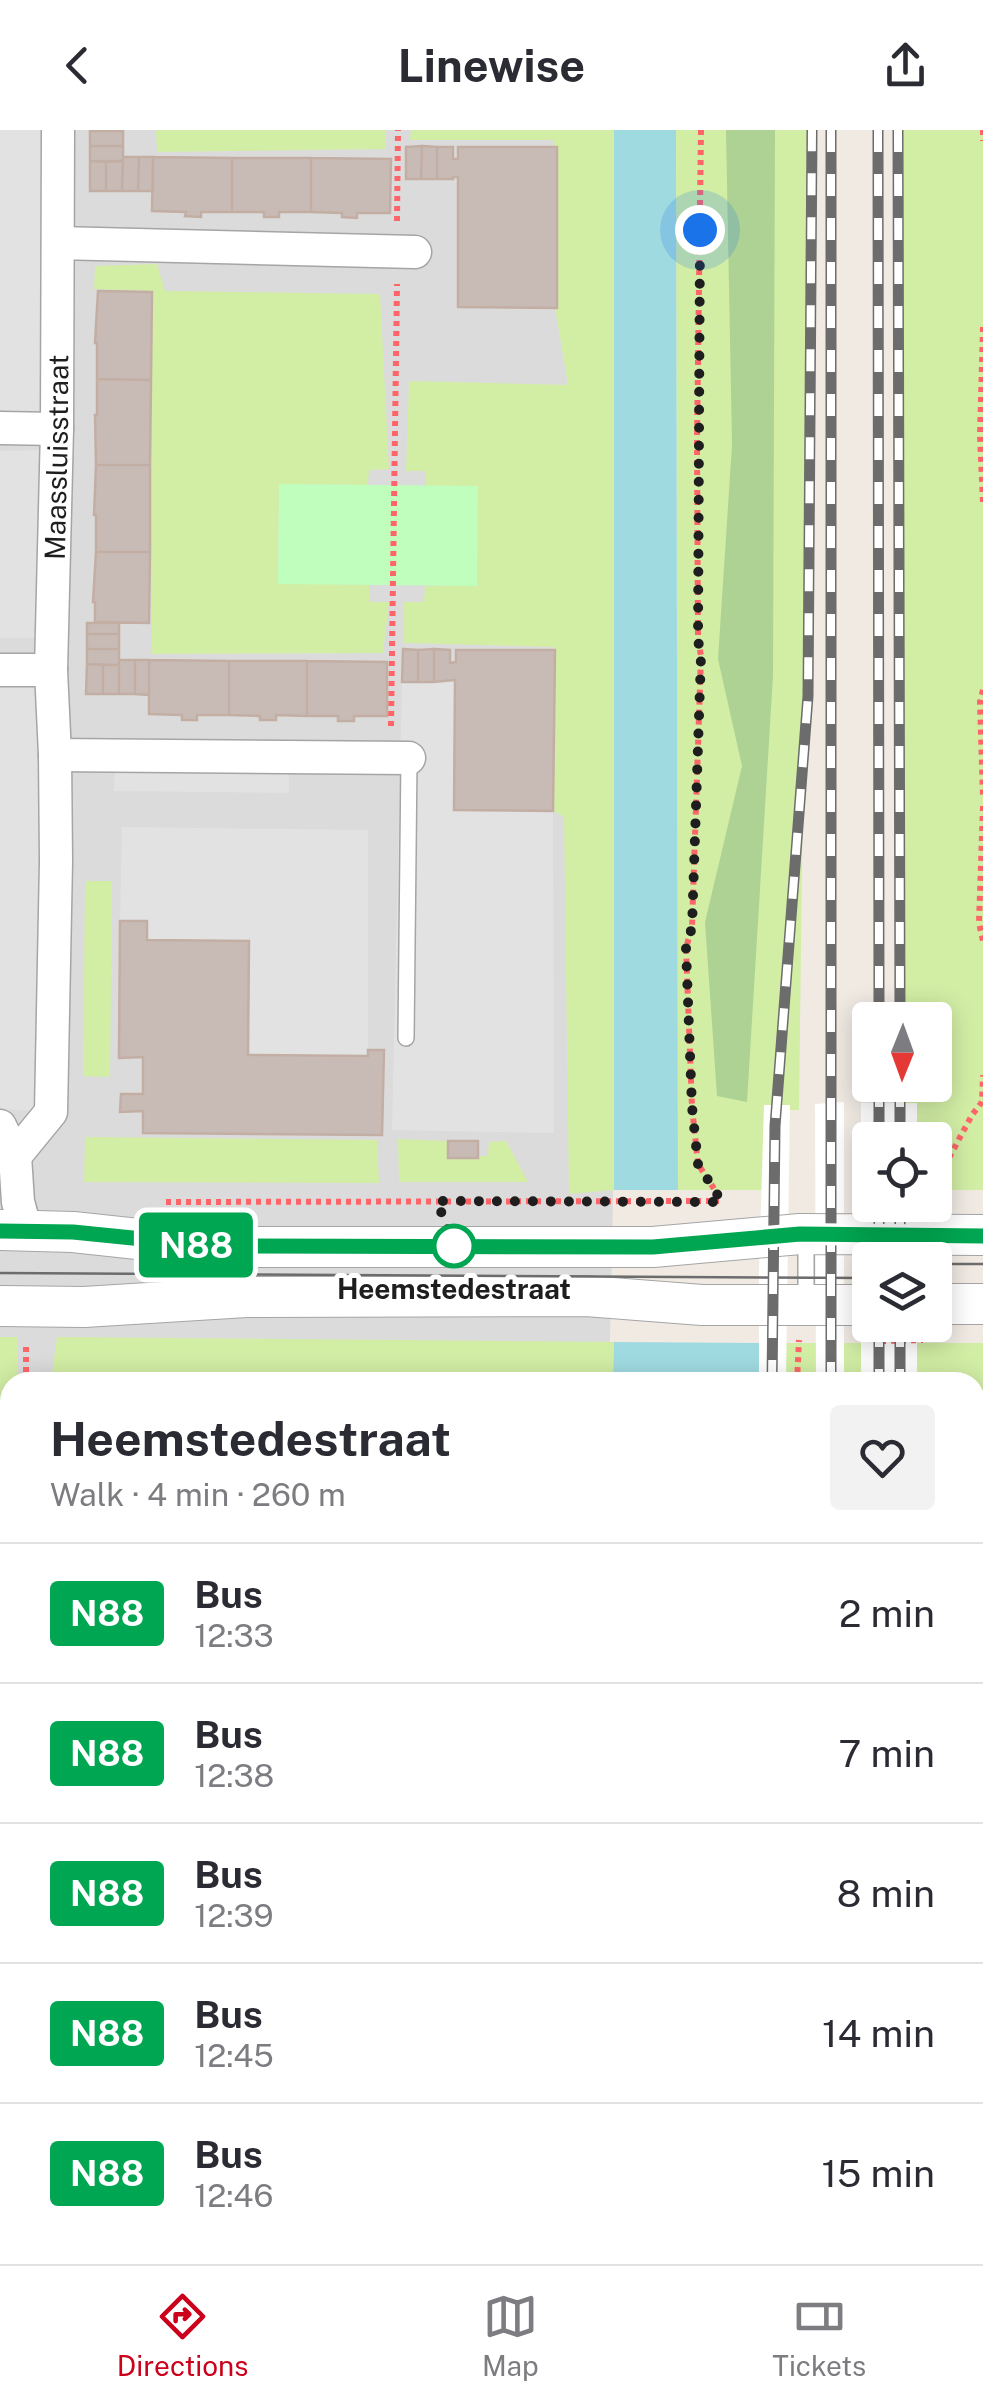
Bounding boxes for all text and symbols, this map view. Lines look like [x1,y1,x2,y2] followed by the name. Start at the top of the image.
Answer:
[50,38,105,93] icon: back
[878,38,933,93] icon: share
[398,39,585,92] text: Linewise
[675,205,725,255] your location
[37,354,74,560] street label: Maassluisstraat
[852,1002,952,1102] north arrow
[852,1002,952,1342] map controls
[852,1122,952,1222] button: locate
[138,1212,254,1278] line badge: N88
[159,1225,233,1266] text: N88
[433,1225,475,1267] marker: Heemstedestraat
[852,1242,952,1342] button: layers
[337,1272,571,1305] place label: Heemstedestraat
[830,1405,935,1510] button: heart
[50,1410,451,1467] text: Heemstedestraat
[50,1476,346,1513] text: Walk · 4 min · 260 m
[194,1572,263,1617] text: Bus
[839,1591,935,1636] text: 2 min
[70,1593,144,1634] text: N88
[194,1617,274,1654] text: 12:33
[194,1712,263,1757] text: Bus
[838,1731,935,1776] text: 7 min
[70,1733,144,1774] text: N88
[194,1757,274,1794] text: 12:38
[194,1852,263,1897] text: Bus
[837,1871,935,1916] text: 8 min
[70,1873,144,1914] text: N88
[194,1897,273,1934] text: 12:39
[194,1992,263,2037] text: Bus
[822,2011,935,2056] text: 14 min
[70,2013,144,2054] text: N88
[194,2037,274,2074] text: 12:45
[194,2132,263,2177] text: Bus
[822,2151,935,2196] text: 15 min
[70,2153,144,2194] text: N88
[194,2177,273,2214] text: 12:46
[117,2289,248,2382] tab: Directions
[482,2289,539,2382] tab: Map
[772,2289,866,2382] tab: Tickets

